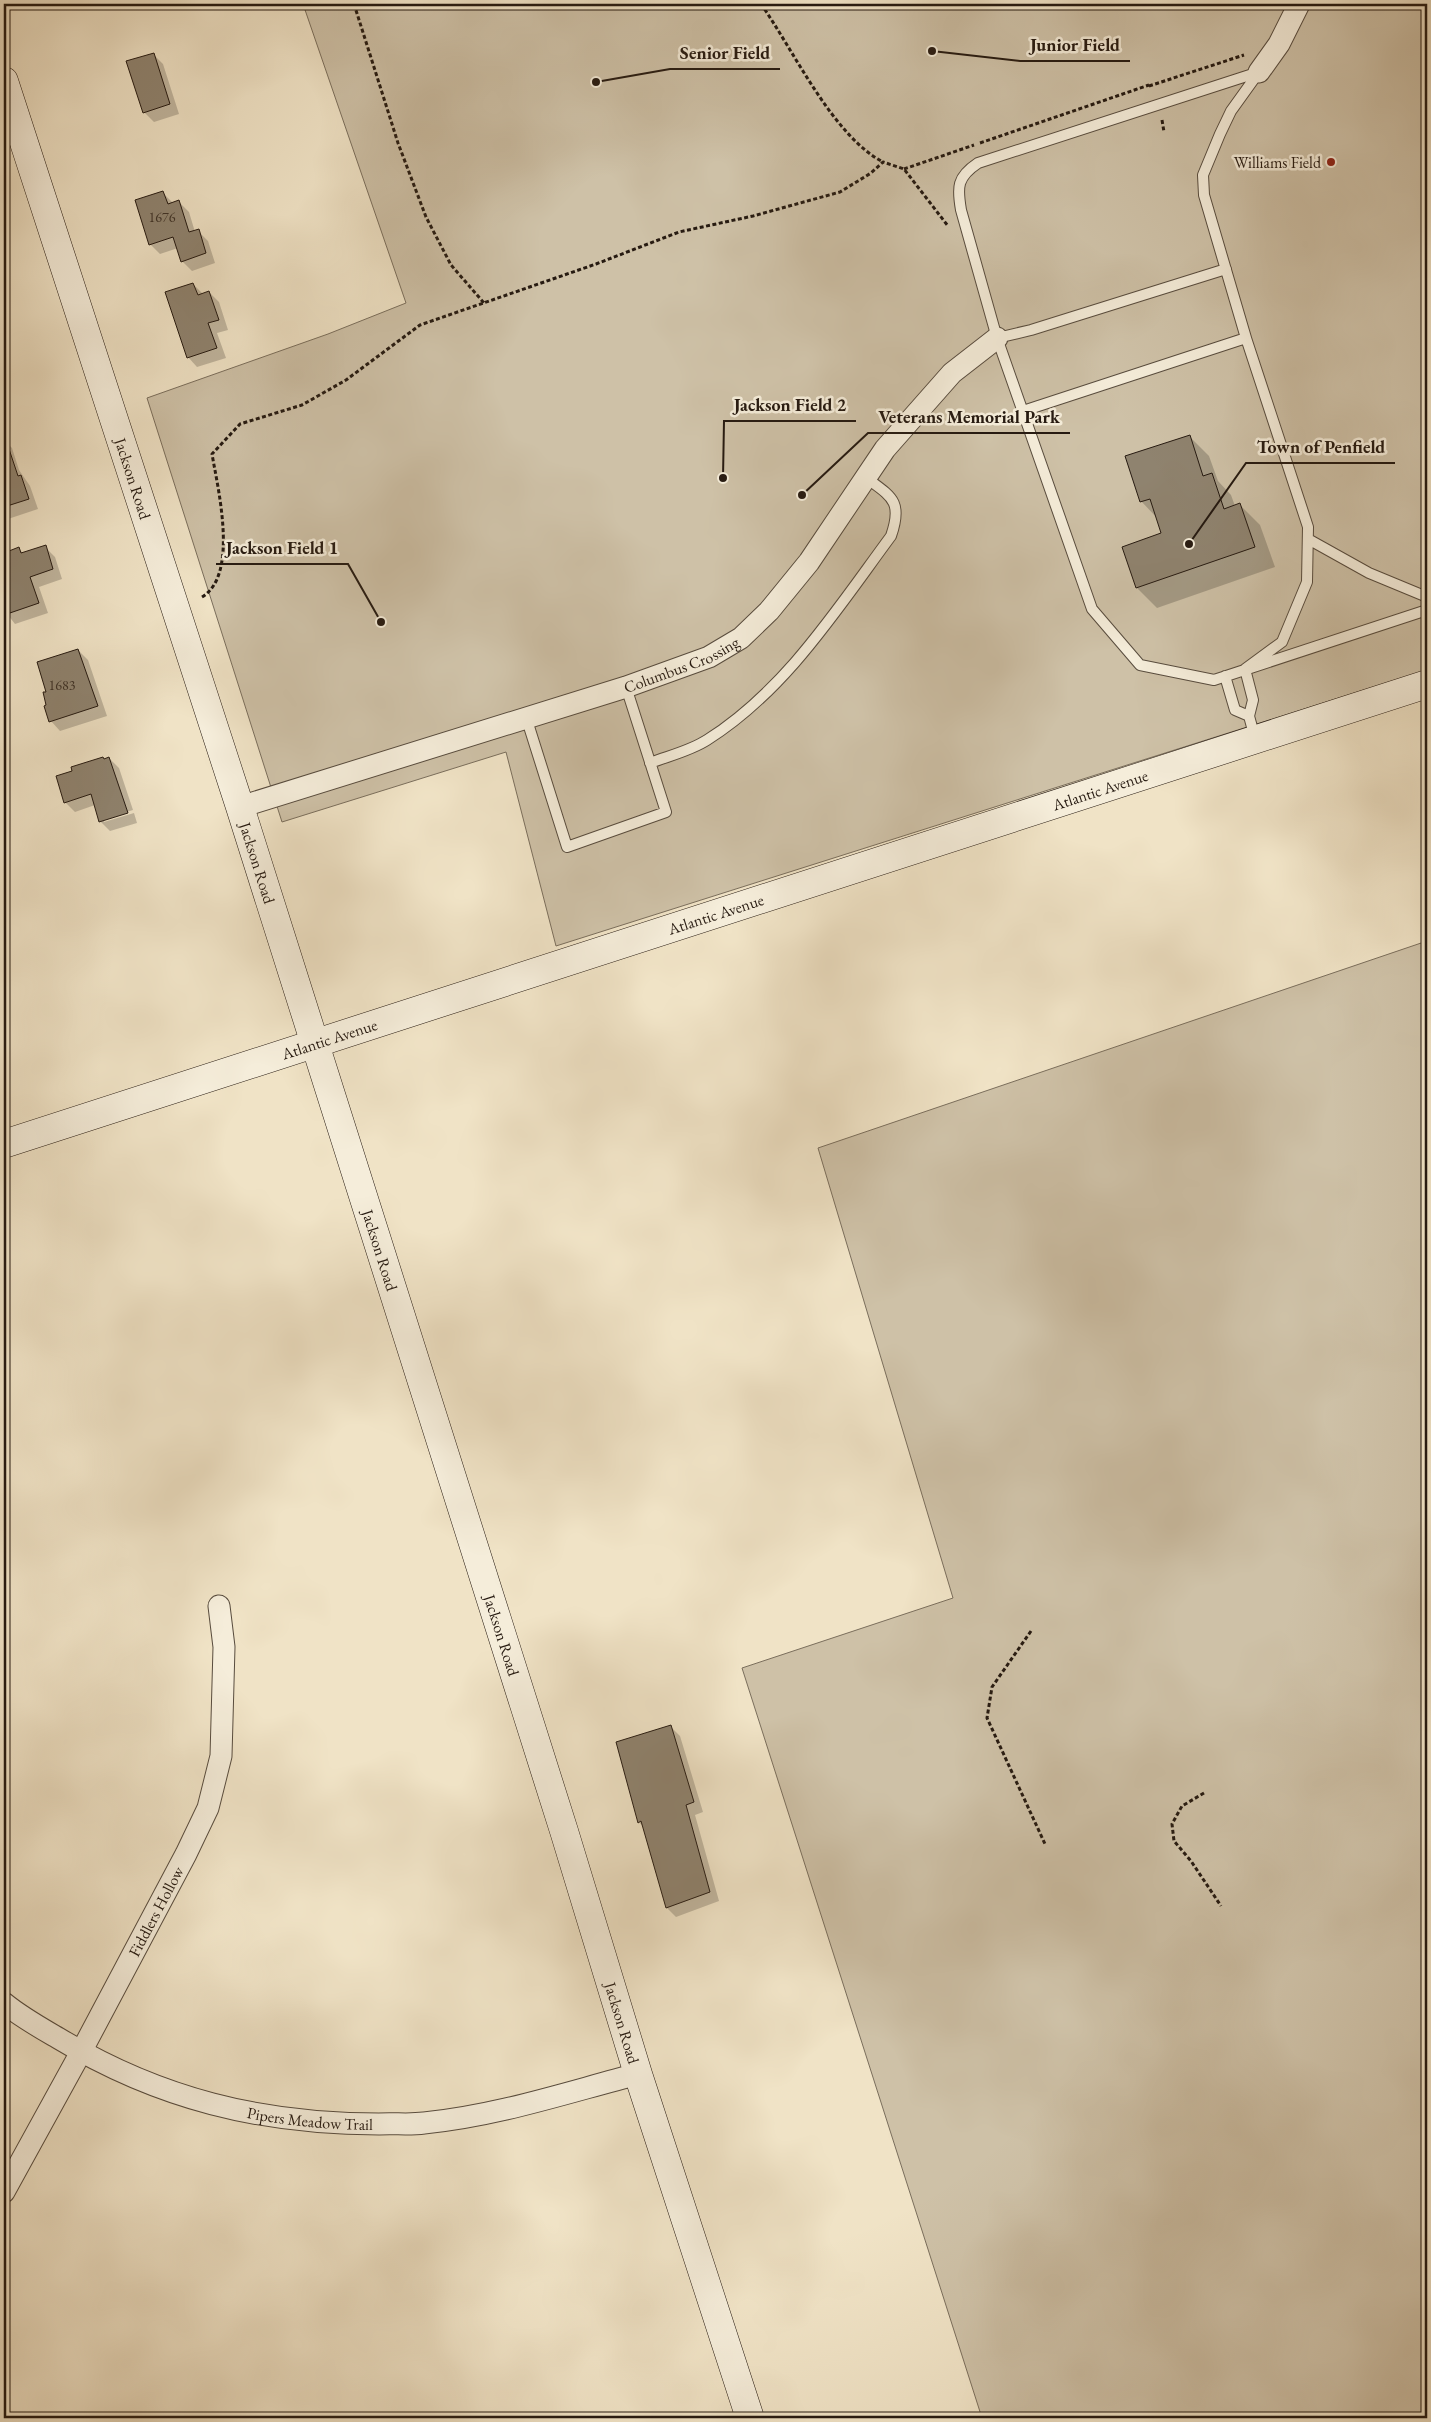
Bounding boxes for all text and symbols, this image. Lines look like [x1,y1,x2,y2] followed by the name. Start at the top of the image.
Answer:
[1020,28,1130,61] callout: Junior Field
[1028,33,1120,56] text: Junior Field
[670,36,780,69] callout: Senior Field
[680,41,770,64] text: Senior Field
[1234,152,1322,173] place label: Williams Field
[1325,156,1337,168] marker: Williams Field
[149,208,176,226] house number: 1676
[724,388,856,421] callout: Jackson Field 2
[732,393,847,416] text: Jackson Field 2
[868,400,1070,433] callout: Veterans Memorial Park
[878,405,1061,428] text: Veterans Memorial Park
[1246,430,1395,463] callout: Town of Penfield
[109,434,156,523] street label: Jackson Road
[1257,435,1385,458] text: Town of Penfield
[216,531,348,564] callout: Jackson Field 1
[224,536,338,559] text: Jackson Field 1
[621,631,744,698] street label: Columbus Crossing
[49,676,76,694] house number: 1683
[1049,765,1151,816] street label: Atlantic Avenue
[234,818,280,907] street label: Jackson Road
[664,889,766,940] street label: Atlantic Avenue
[278,1014,380,1065] street label: Atlantic Avenue
[356,1205,403,1294] street label: Jackson Road
[478,1590,525,1679] street label: Jackson Road
[124,1862,189,1960] street label: Fiddlers Hollow
[599,1978,645,2067] street label: Jackson Road
[245,2102,373,2135] street label: Pipers Meadow Trail

